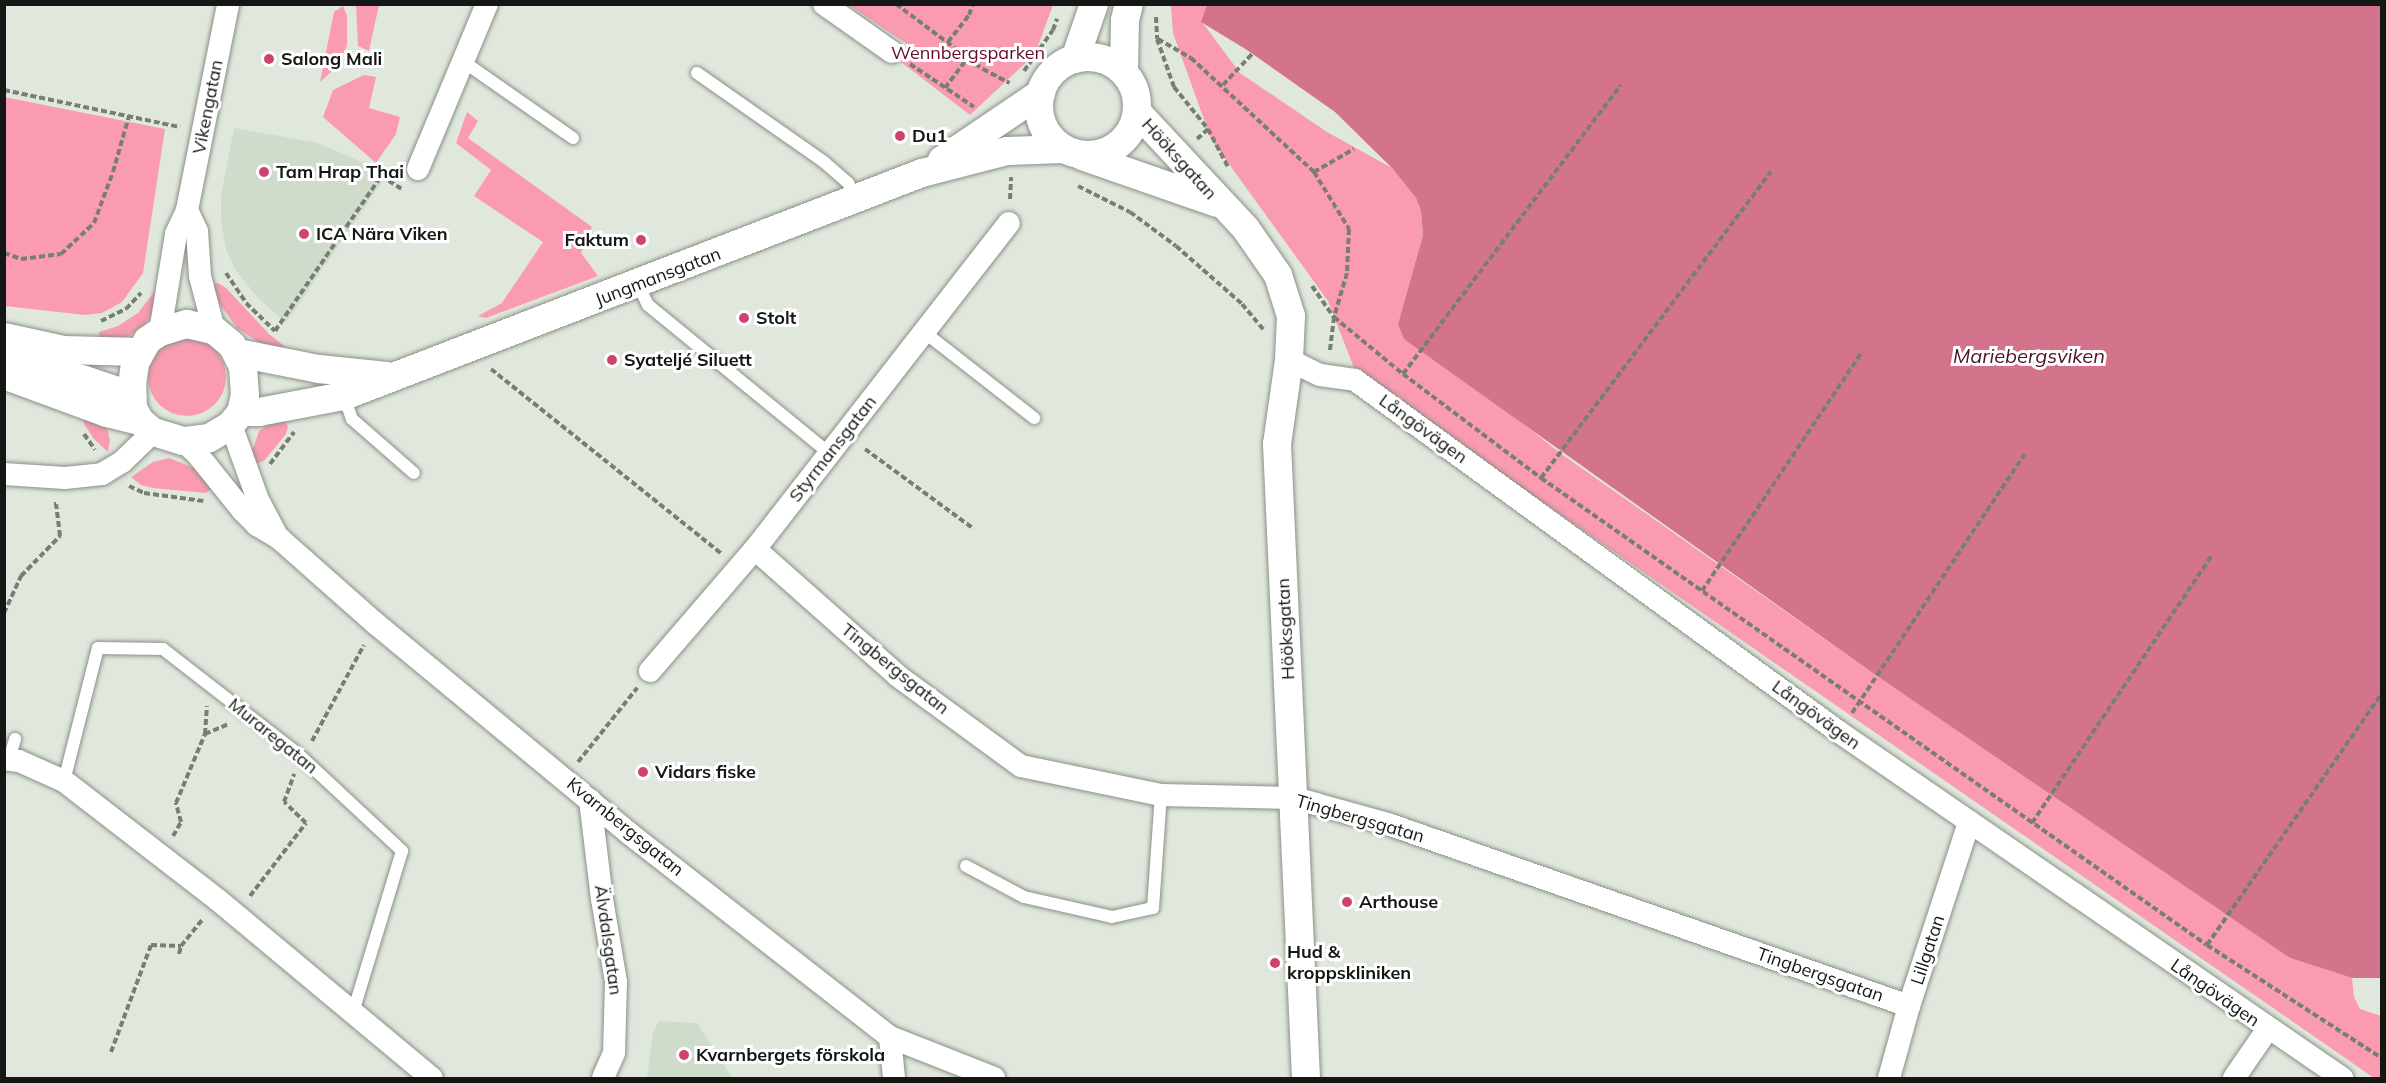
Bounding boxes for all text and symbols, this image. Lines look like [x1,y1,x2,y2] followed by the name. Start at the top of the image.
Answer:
[891,42,1045,64] park label: Wennbergsparken
[281,48,382,70] place label: Salong Mali
[262,52,276,66] marker: Salong Mali
[188,58,228,156] street label: Vikengatan
[1137,114,1221,204] street label: Hööksgatan
[912,125,947,147] place label: Du1
[893,129,907,143] marker: Du1
[276,161,404,183] place label: Tam Hrap Thai
[257,165,271,179] marker: Tam Hrap Thai
[316,223,448,245] place label: ICA Nära Viken
[297,227,311,241] marker: ICA Nära Viken
[565,229,629,251] place label: Faktum
[634,233,648,247] marker: Faktum
[592,243,724,311] street label: Jungmansgatan
[756,307,796,329] place label: Stolt
[737,311,751,325] marker: Stolt
[1953,343,2105,367] water label: Mariebergsviken
[624,349,752,371] place label: Syateljé Siluett
[605,353,619,367] marker: Syateljé Siluett
[1375,390,1471,468] street label: Långövägen
[785,391,881,507] street label: Styrmansgatan
[1273,578,1299,680] street label: Hööksgatan
[837,619,953,719] street label: Tingbergsgatan
[1768,676,1864,754] street label: Långövägen
[224,693,322,779] street label: Muraregatan
[655,761,756,783] place label: Vidars fiske
[636,765,650,779] marker: Vidars fiske
[562,773,688,881] street label: Kvarnbergsgatan
[1293,790,1427,848] street label: Tingbergsgatan
[590,884,626,996] street label: Älvdalsgatan
[1359,891,1438,913] place label: Arthouse
[1340,895,1354,909] marker: Arthouse
[1907,912,1949,988] street label: Lillgatan
[1287,942,1411,984] place label: Hud & kroppskliniken
[1754,943,1886,1007] street label: Tingbergsgatan
[2166,954,2264,1032] street label: Långövägen
[1268,956,1282,970] marker: Hud & kroppskliniken
[696,1044,885,1066] place label: Kvarnbergets förskola
[677,1048,691,1062] marker: Kvarnbergets förskola

